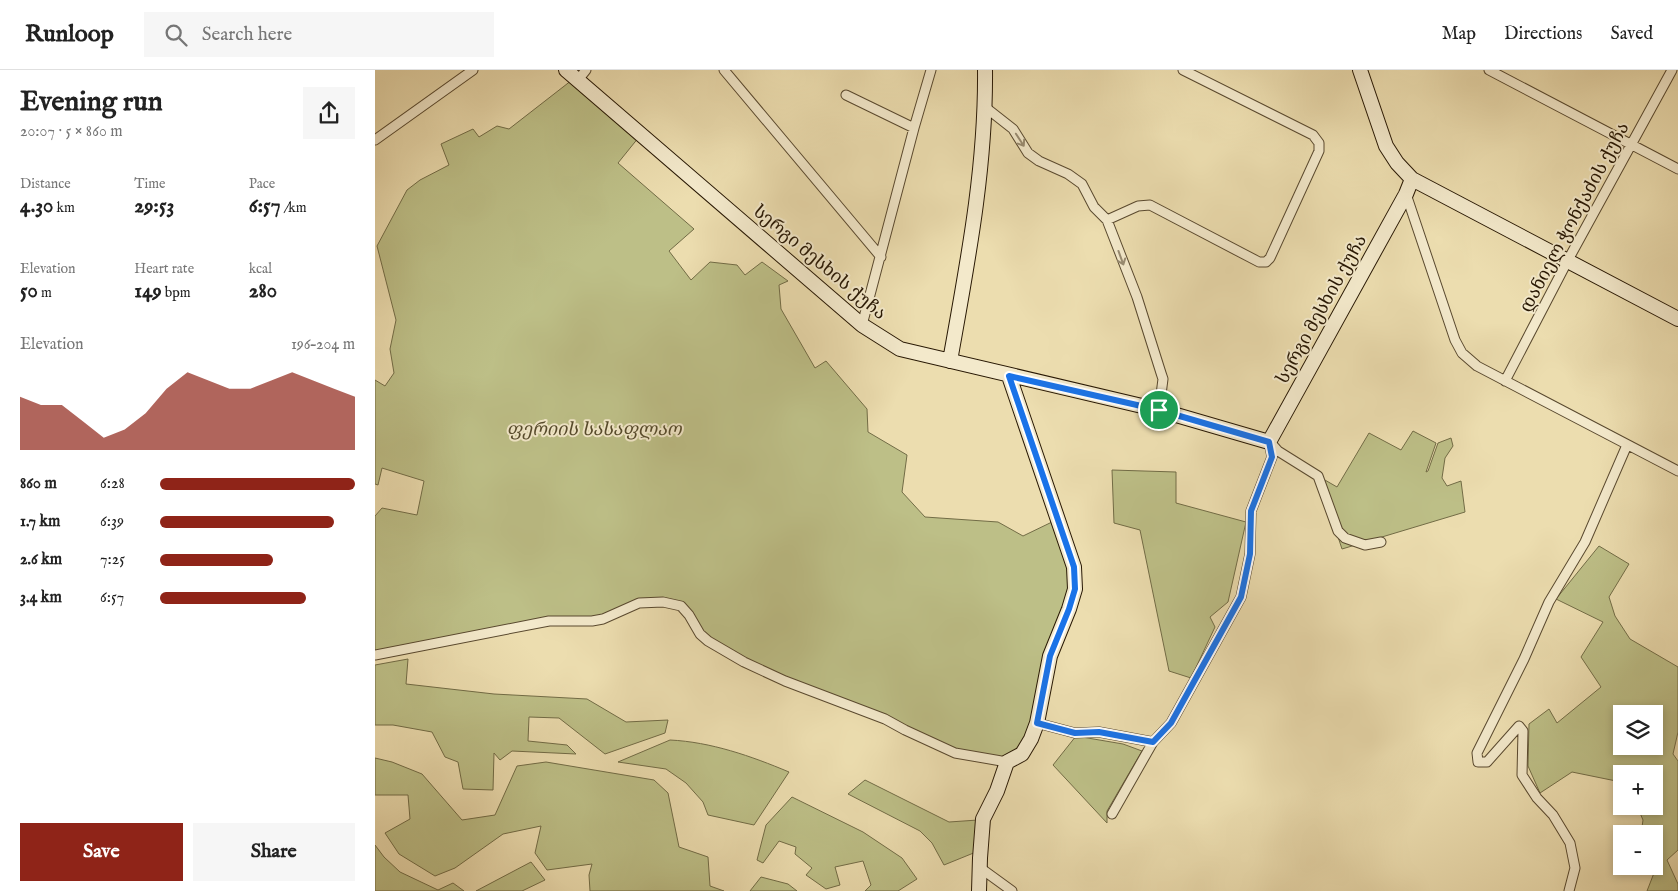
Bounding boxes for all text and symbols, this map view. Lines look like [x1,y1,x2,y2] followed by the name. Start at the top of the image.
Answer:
[144,12,494,57] search box
[25,19,114,50] text: Runloop
[162,21,190,49] icon: search
[202,23,292,47] text: Search here
[1442,23,1476,46] text: Map
[1504,23,1582,46] text: Directions
[1610,23,1653,46] text: Saved
[20,85,163,120] text: Evening run
[303,87,355,139] button: share
[1515,119,1635,317] street label: დანიელ ჭონქაძის ქუჩა
[20,122,123,142] text: 20:07 · 5 × 860 m
[1015,133,1025,147] one-way arrow
[20,175,71,193] text: Distance
[134,175,165,193] text: Time
[249,175,275,193] text: Pace
[20,193,53,220] text: 4.30
[134,193,174,220] text: 29:53
[249,193,280,220] text: 6:57
[53,199,75,217] text: km
[280,199,307,217] text: /km
[748,201,890,326] street label: სერგი მესხის ქუჩა
[1272,231,1373,388] street label: სერგი მესხის ქუჩა
[1117,250,1126,265] one-way arrow
[20,260,76,278] text: Elevation
[134,260,194,278] text: Heart rate
[249,260,272,278] text: kcal
[20,278,38,305] text: 50
[134,278,162,305] text: 149
[249,278,277,305] text: 280
[38,284,52,302] text: m
[162,284,191,302] text: bpm
[20,335,83,355] text: Elevation
[291,335,355,355] text: 196–204 m
[1138,389,1180,431] pin
[1145,396,1173,424] icon: arrive
[507,419,683,442] park label: ფერიის სასაფლაო
[20,474,57,494] text: 860 m
[100,474,125,494] text: 6:28
[20,512,60,532] text: 1.7 km
[100,512,124,532] text: 6:39
[20,550,62,570] text: 2.6 km
[100,550,125,570] text: 7:25
[20,588,62,608] text: 3.4 km
[100,588,124,608] text: 6:57
[1613,705,1663,875] map controls
[1613,705,1663,755] button: layers
[1613,765,1663,815] button: +
[20,823,183,881] button: Save
[193,823,355,881] button: Share
[1613,825,1663,875] button: −

